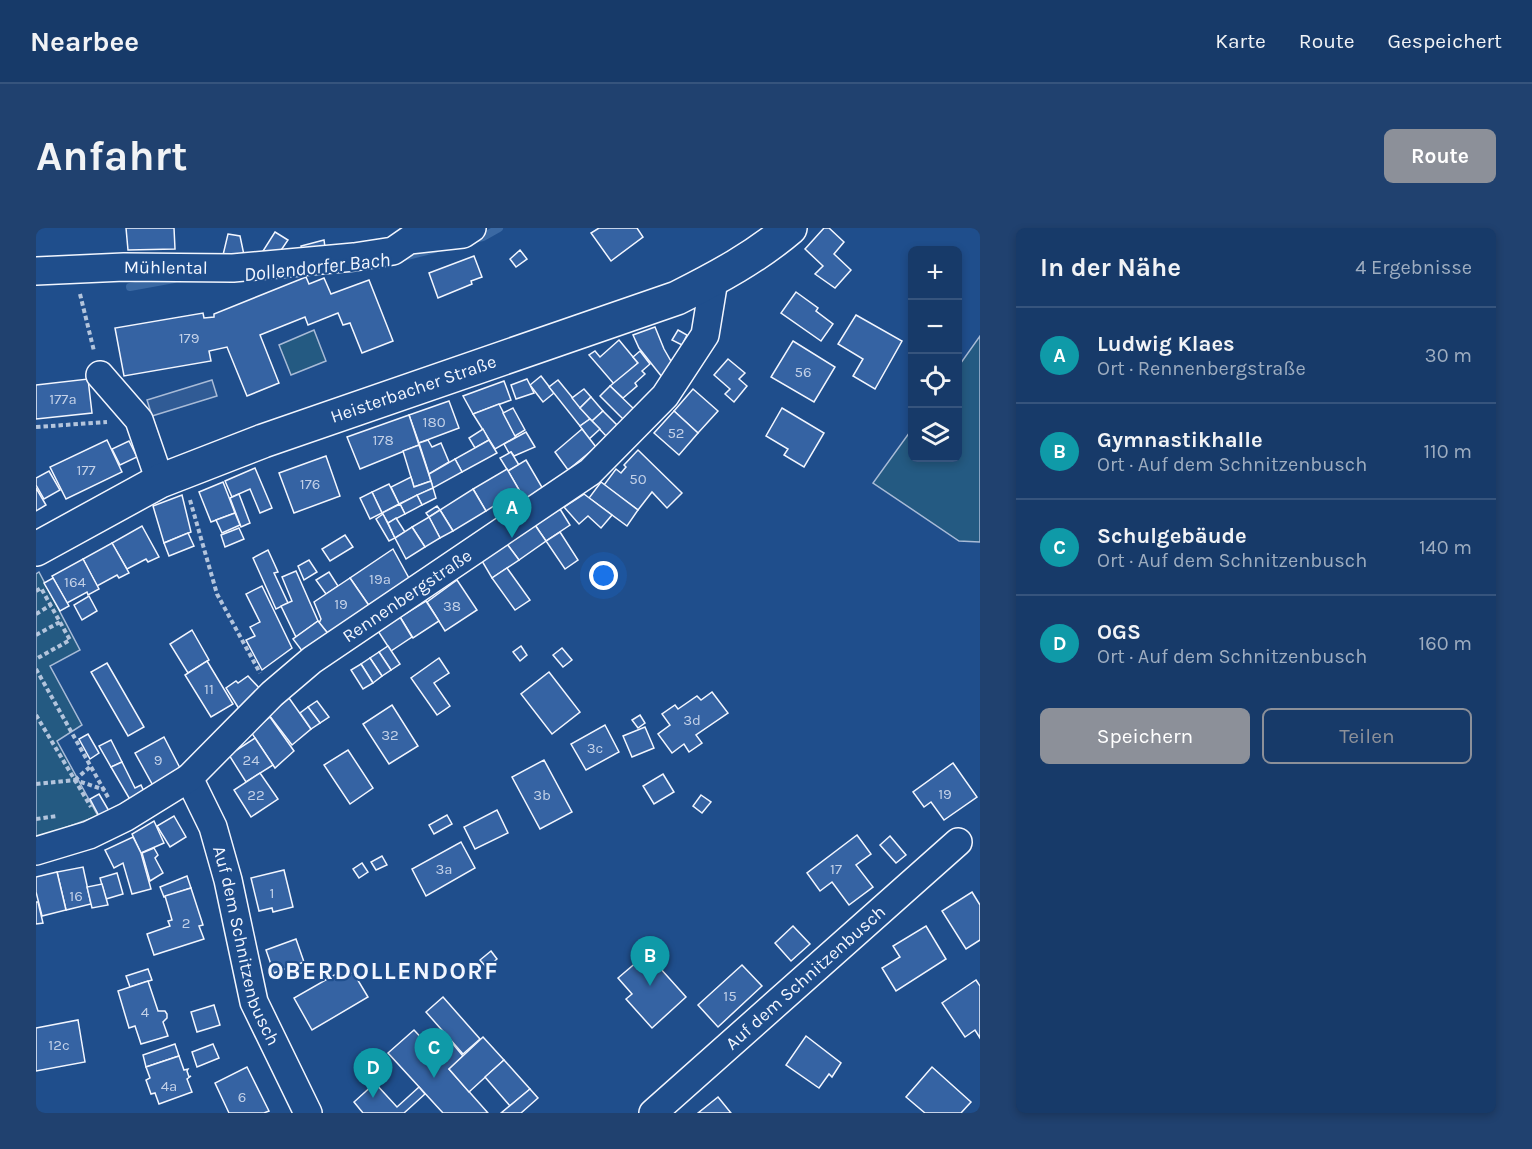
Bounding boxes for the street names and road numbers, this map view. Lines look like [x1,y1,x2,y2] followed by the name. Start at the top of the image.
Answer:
[124,256,208,279] street label: Mühlental
[328,350,499,428] street label: Heisterbacher Straße
[338,544,476,647] street label: Rennenbergstraße
[208,843,284,1049] street label: Auf dem Schnitzenbusch
[721,901,890,1054] street label: Auf dem Schnitzenbusch

